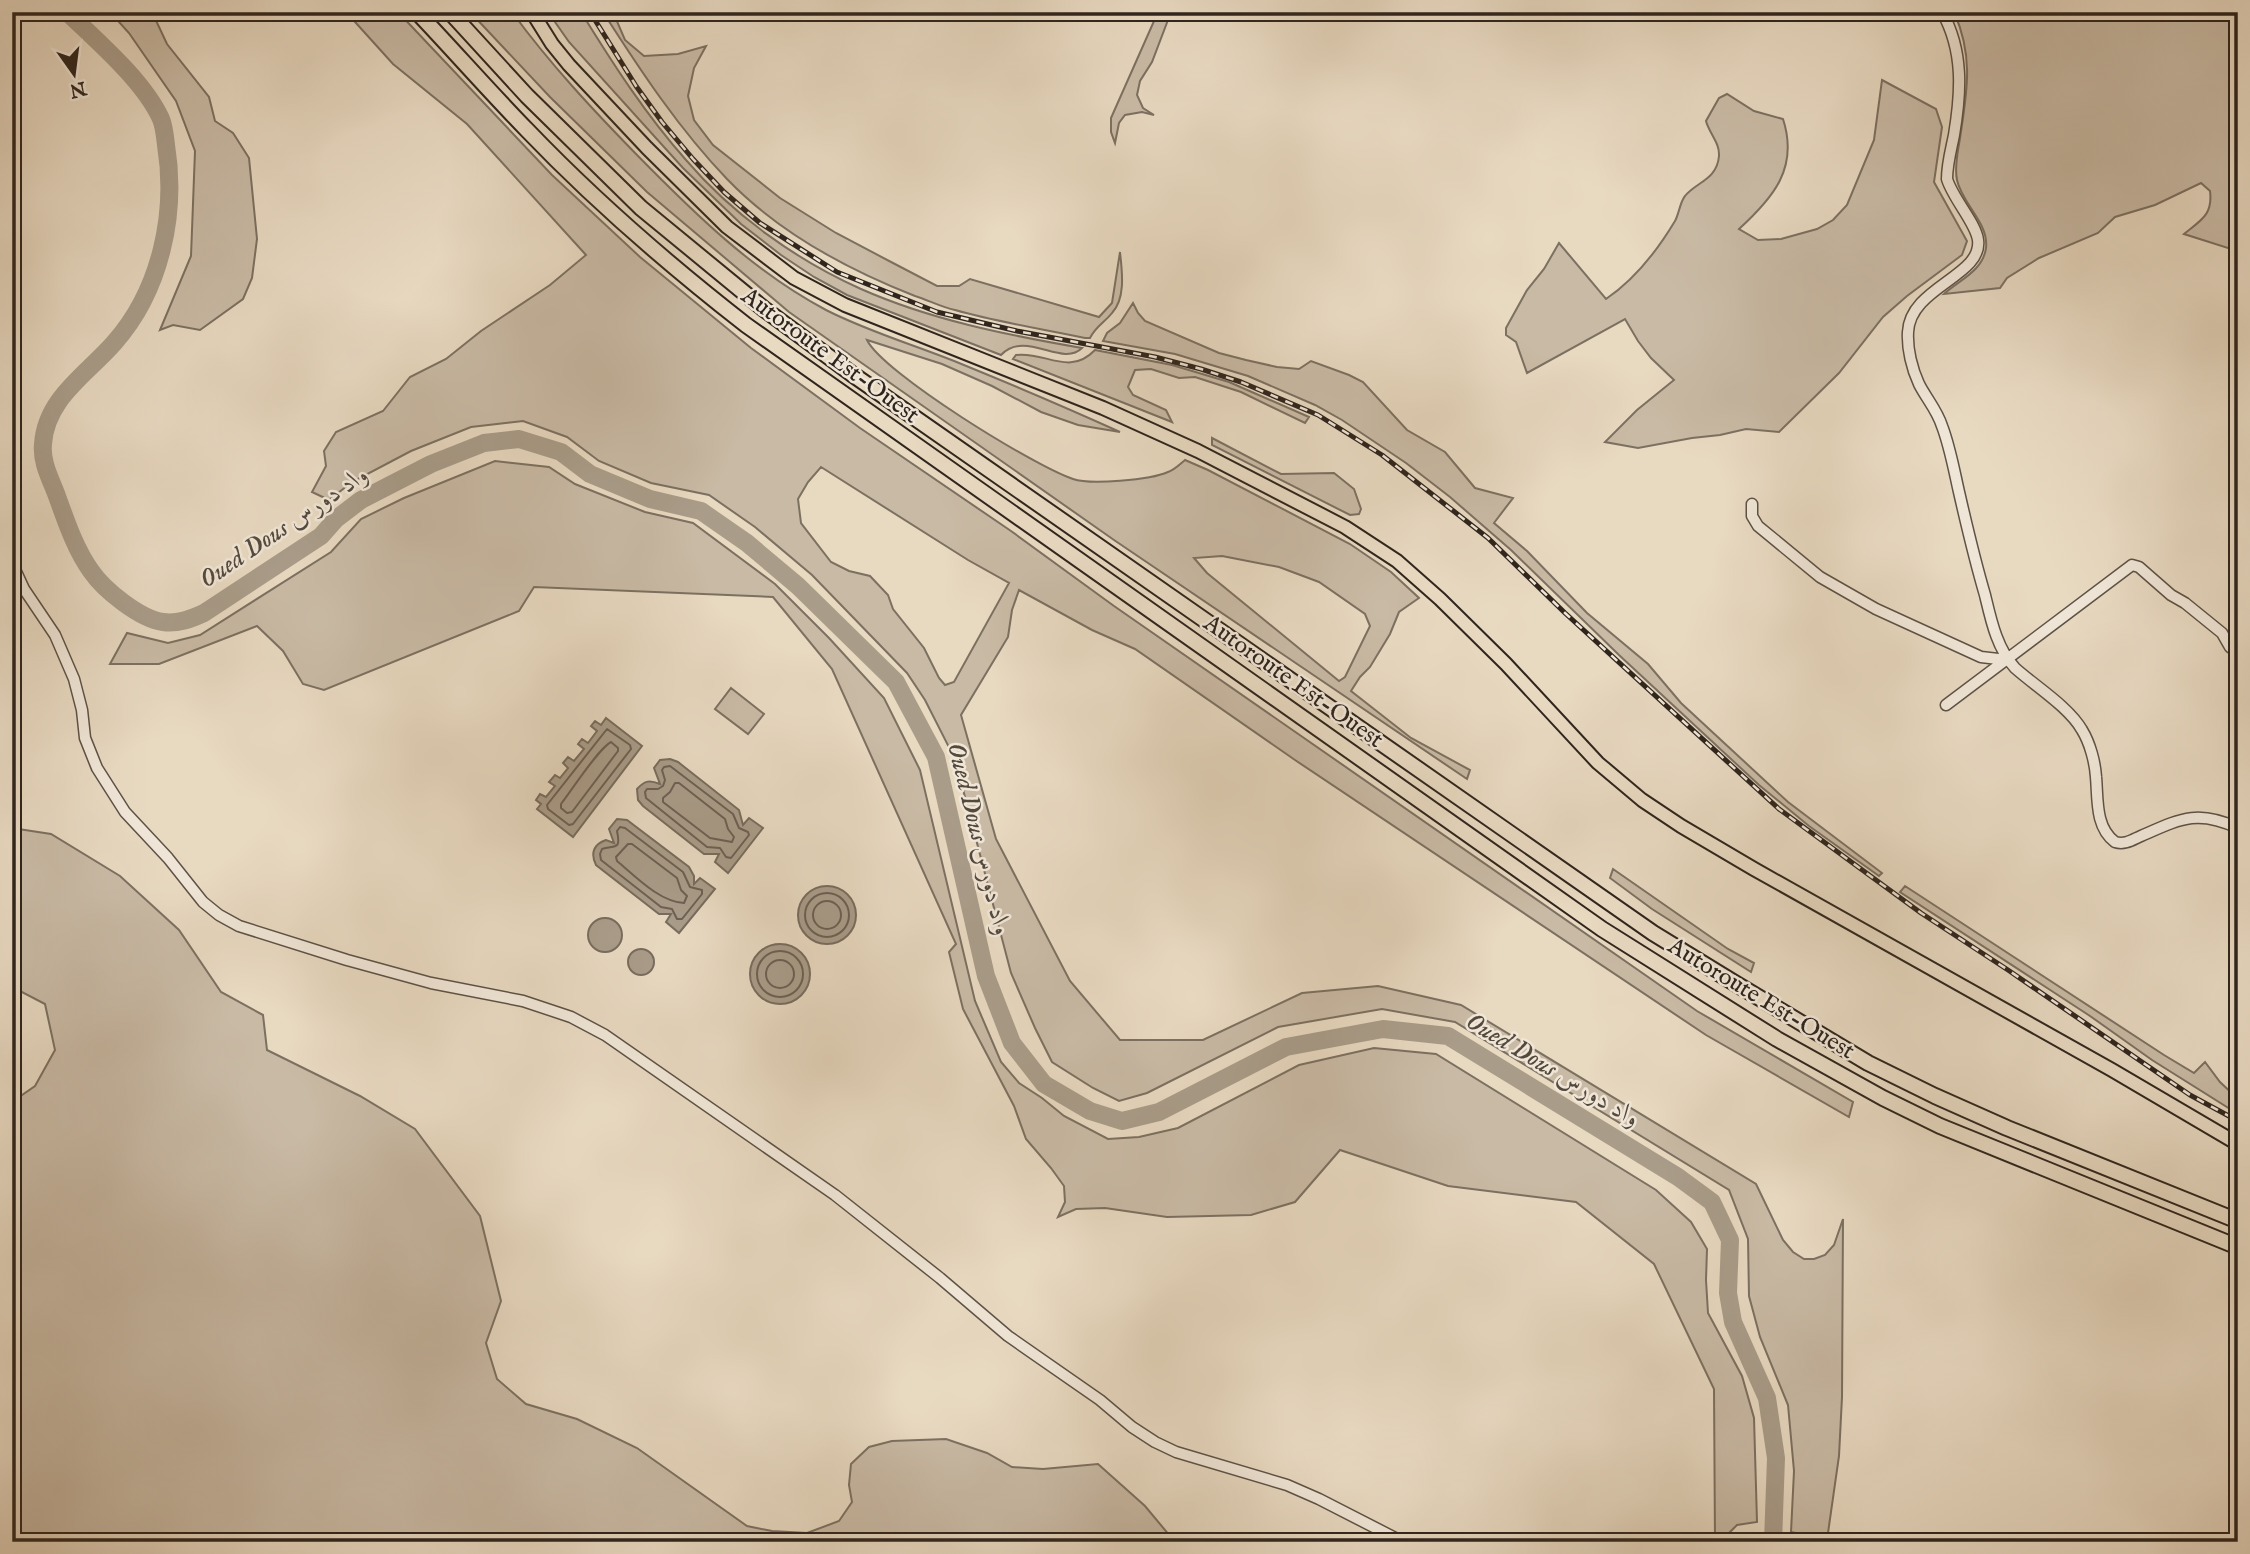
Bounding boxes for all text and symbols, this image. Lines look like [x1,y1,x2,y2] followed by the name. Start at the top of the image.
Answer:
[38,38,108,108] north arrow
[66,75,89,102] text: N
[734,280,925,431] street label: Autoroute Est-Ouest
[193,458,375,596] water label: Oued Dous واد دورس
[1196,608,1389,756] street label: Autoroute Est-Ouest
[939,739,1019,939] water label: Oued Dous واد دورس
[1661,930,1860,1067] street label: Autoroute Est-Ouest
[1460,1005,1646,1135] water label: Oued Dous واد دورس

